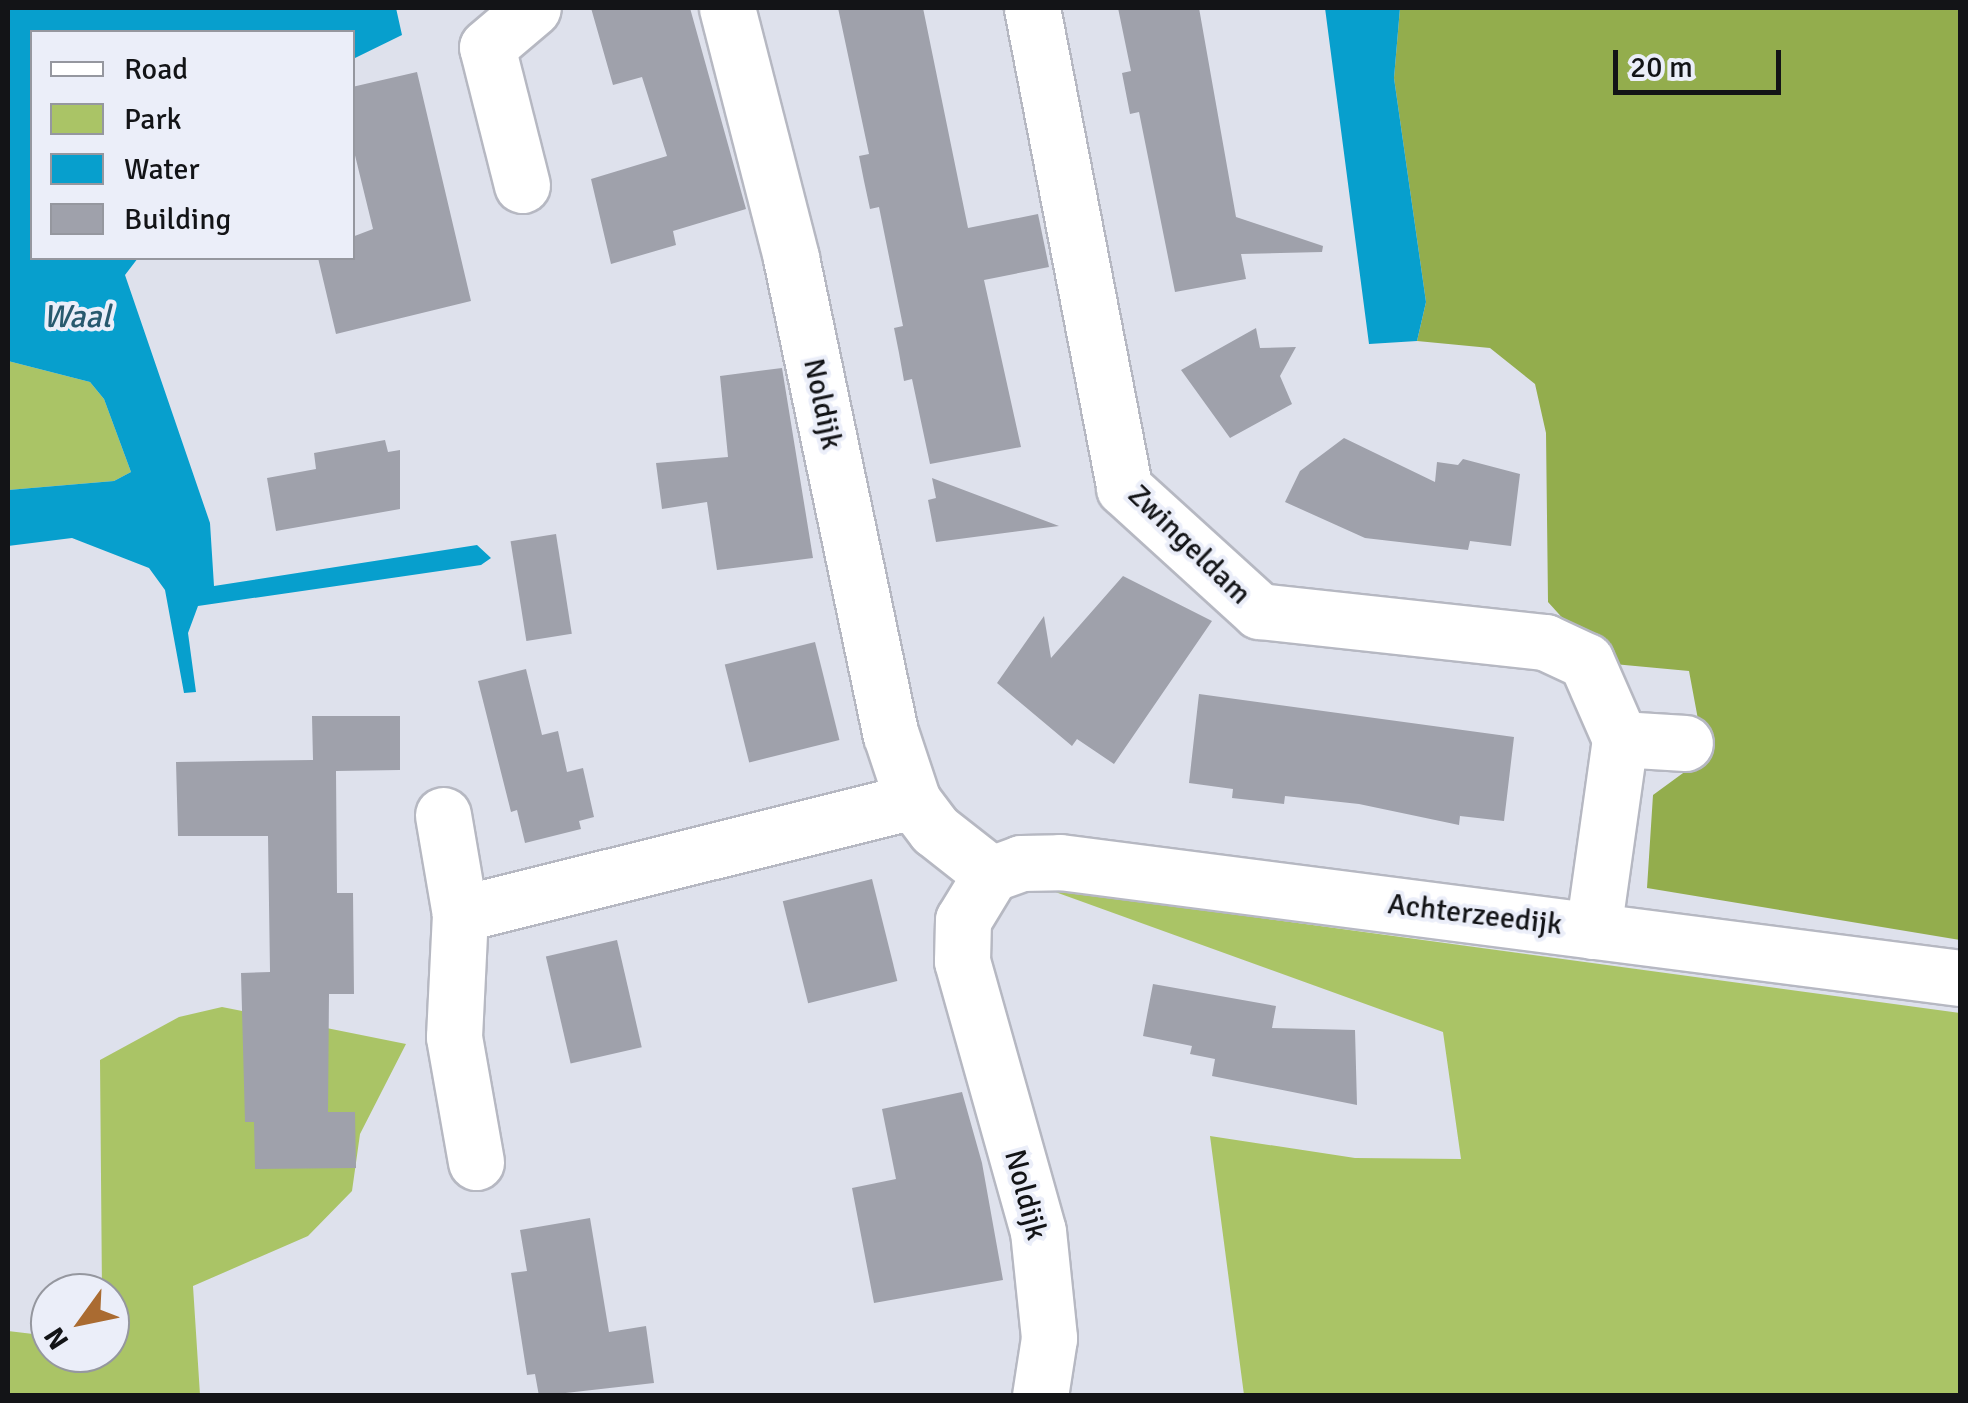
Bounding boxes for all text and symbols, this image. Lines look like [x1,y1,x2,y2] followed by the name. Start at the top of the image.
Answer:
[30,30,355,260] legend
[1618,30,1786,92] scale bar
[1630,49,1693,86] text: 20 m
[124,51,188,88] text: Road
[124,101,182,138] text: Park
[124,151,200,188] text: Water
[124,201,231,238] text: Building
[43,298,111,336] water label: Waal
[795,355,849,453] street label: Noldijk
[1120,478,1258,612] street label: Zwingeldam
[1386,886,1564,944] street label: Achterzeedijk
[996,1146,1054,1244] street label: Noldijk
[30,1273,130,1373] north arrow
[37,1321,76,1356] text: N

